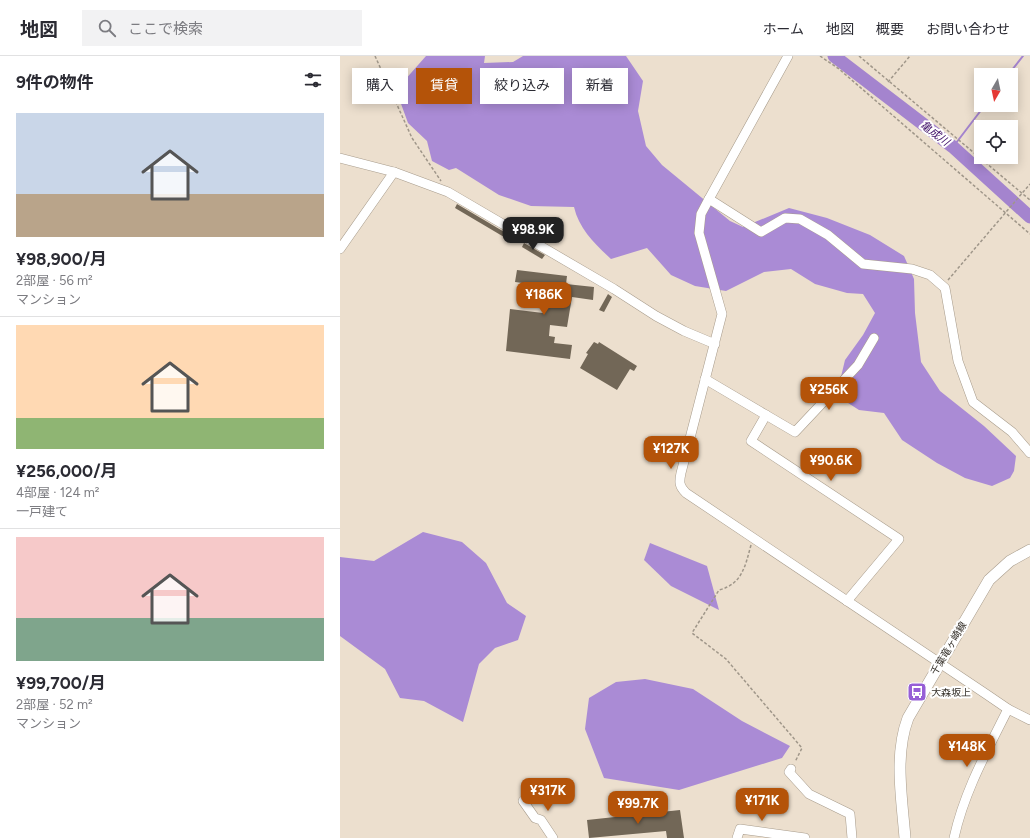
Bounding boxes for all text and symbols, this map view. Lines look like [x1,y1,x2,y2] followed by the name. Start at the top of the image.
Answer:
[82,10,362,46] search box
[96,17,118,39] icon: search
[20,18,58,41] text: 地図
[128,20,203,38] text: ここで検索
[762,21,804,38] text: ホーム
[826,21,854,38] text: 地図
[876,21,904,38] text: 概要
[926,21,1010,38] text: お問い合わせ
[352,68,408,104] chip: 購入
[416,68,472,104] chip: 賃貸
[480,68,564,104] chip: 絞り込み
[572,68,628,104] chip: 新着
[974,68,1018,112] north arrow
[974,68,1018,164] map controls
[302,69,324,91] icon: filters
[16,72,94,92] text: 9件の物件
[918,118,953,149] water label: 亀成川
[974,120,1018,164] button: locate
[134,139,206,211] icon: home
[500,217,566,251] pin: ¥98.9K
[512,222,554,237] text: ¥98.9K
[16,249,107,269] text: ¥98,900/月
[16,273,93,288] text: 2部屋 · 56 m²
[516,282,572,316] pin: ¥186K
[525,287,563,302] text: ¥186K
[16,292,81,307] text: マンション
[134,351,206,423] icon: home
[801,377,857,411] pin: ¥256K
[809,382,849,397] text: ¥256K
[643,436,699,470] pin: ¥127K
[653,441,689,456] text: ¥127K
[798,448,864,482] pin: ¥90.6K
[809,453,853,468] text: ¥90.6K
[16,461,117,481] text: ¥256,000/月
[16,485,99,500] text: 4部屋 · 124 m²
[16,504,68,519] text: 一戸建て
[134,563,206,635] icon: home
[927,619,969,677] street label: 千葉竜ヶ崎線
[16,673,106,693] text: ¥99,700/月
[906,681,928,703] bus stop icon: 大森坂上
[931,686,971,699] place label: 大森坂上
[16,697,93,712] text: 2部屋 · 52 m²
[16,716,81,731] text: マンション
[939,734,995,768] pin: ¥148K
[948,739,986,754] text: ¥148K
[520,778,576,812] pin: ¥317K
[530,783,566,798] text: ¥317K
[734,788,790,822] pin: ¥171K
[605,791,671,825] pin: ¥99.7K
[745,793,779,808] text: ¥171K
[617,796,659,811] text: ¥99.7K

